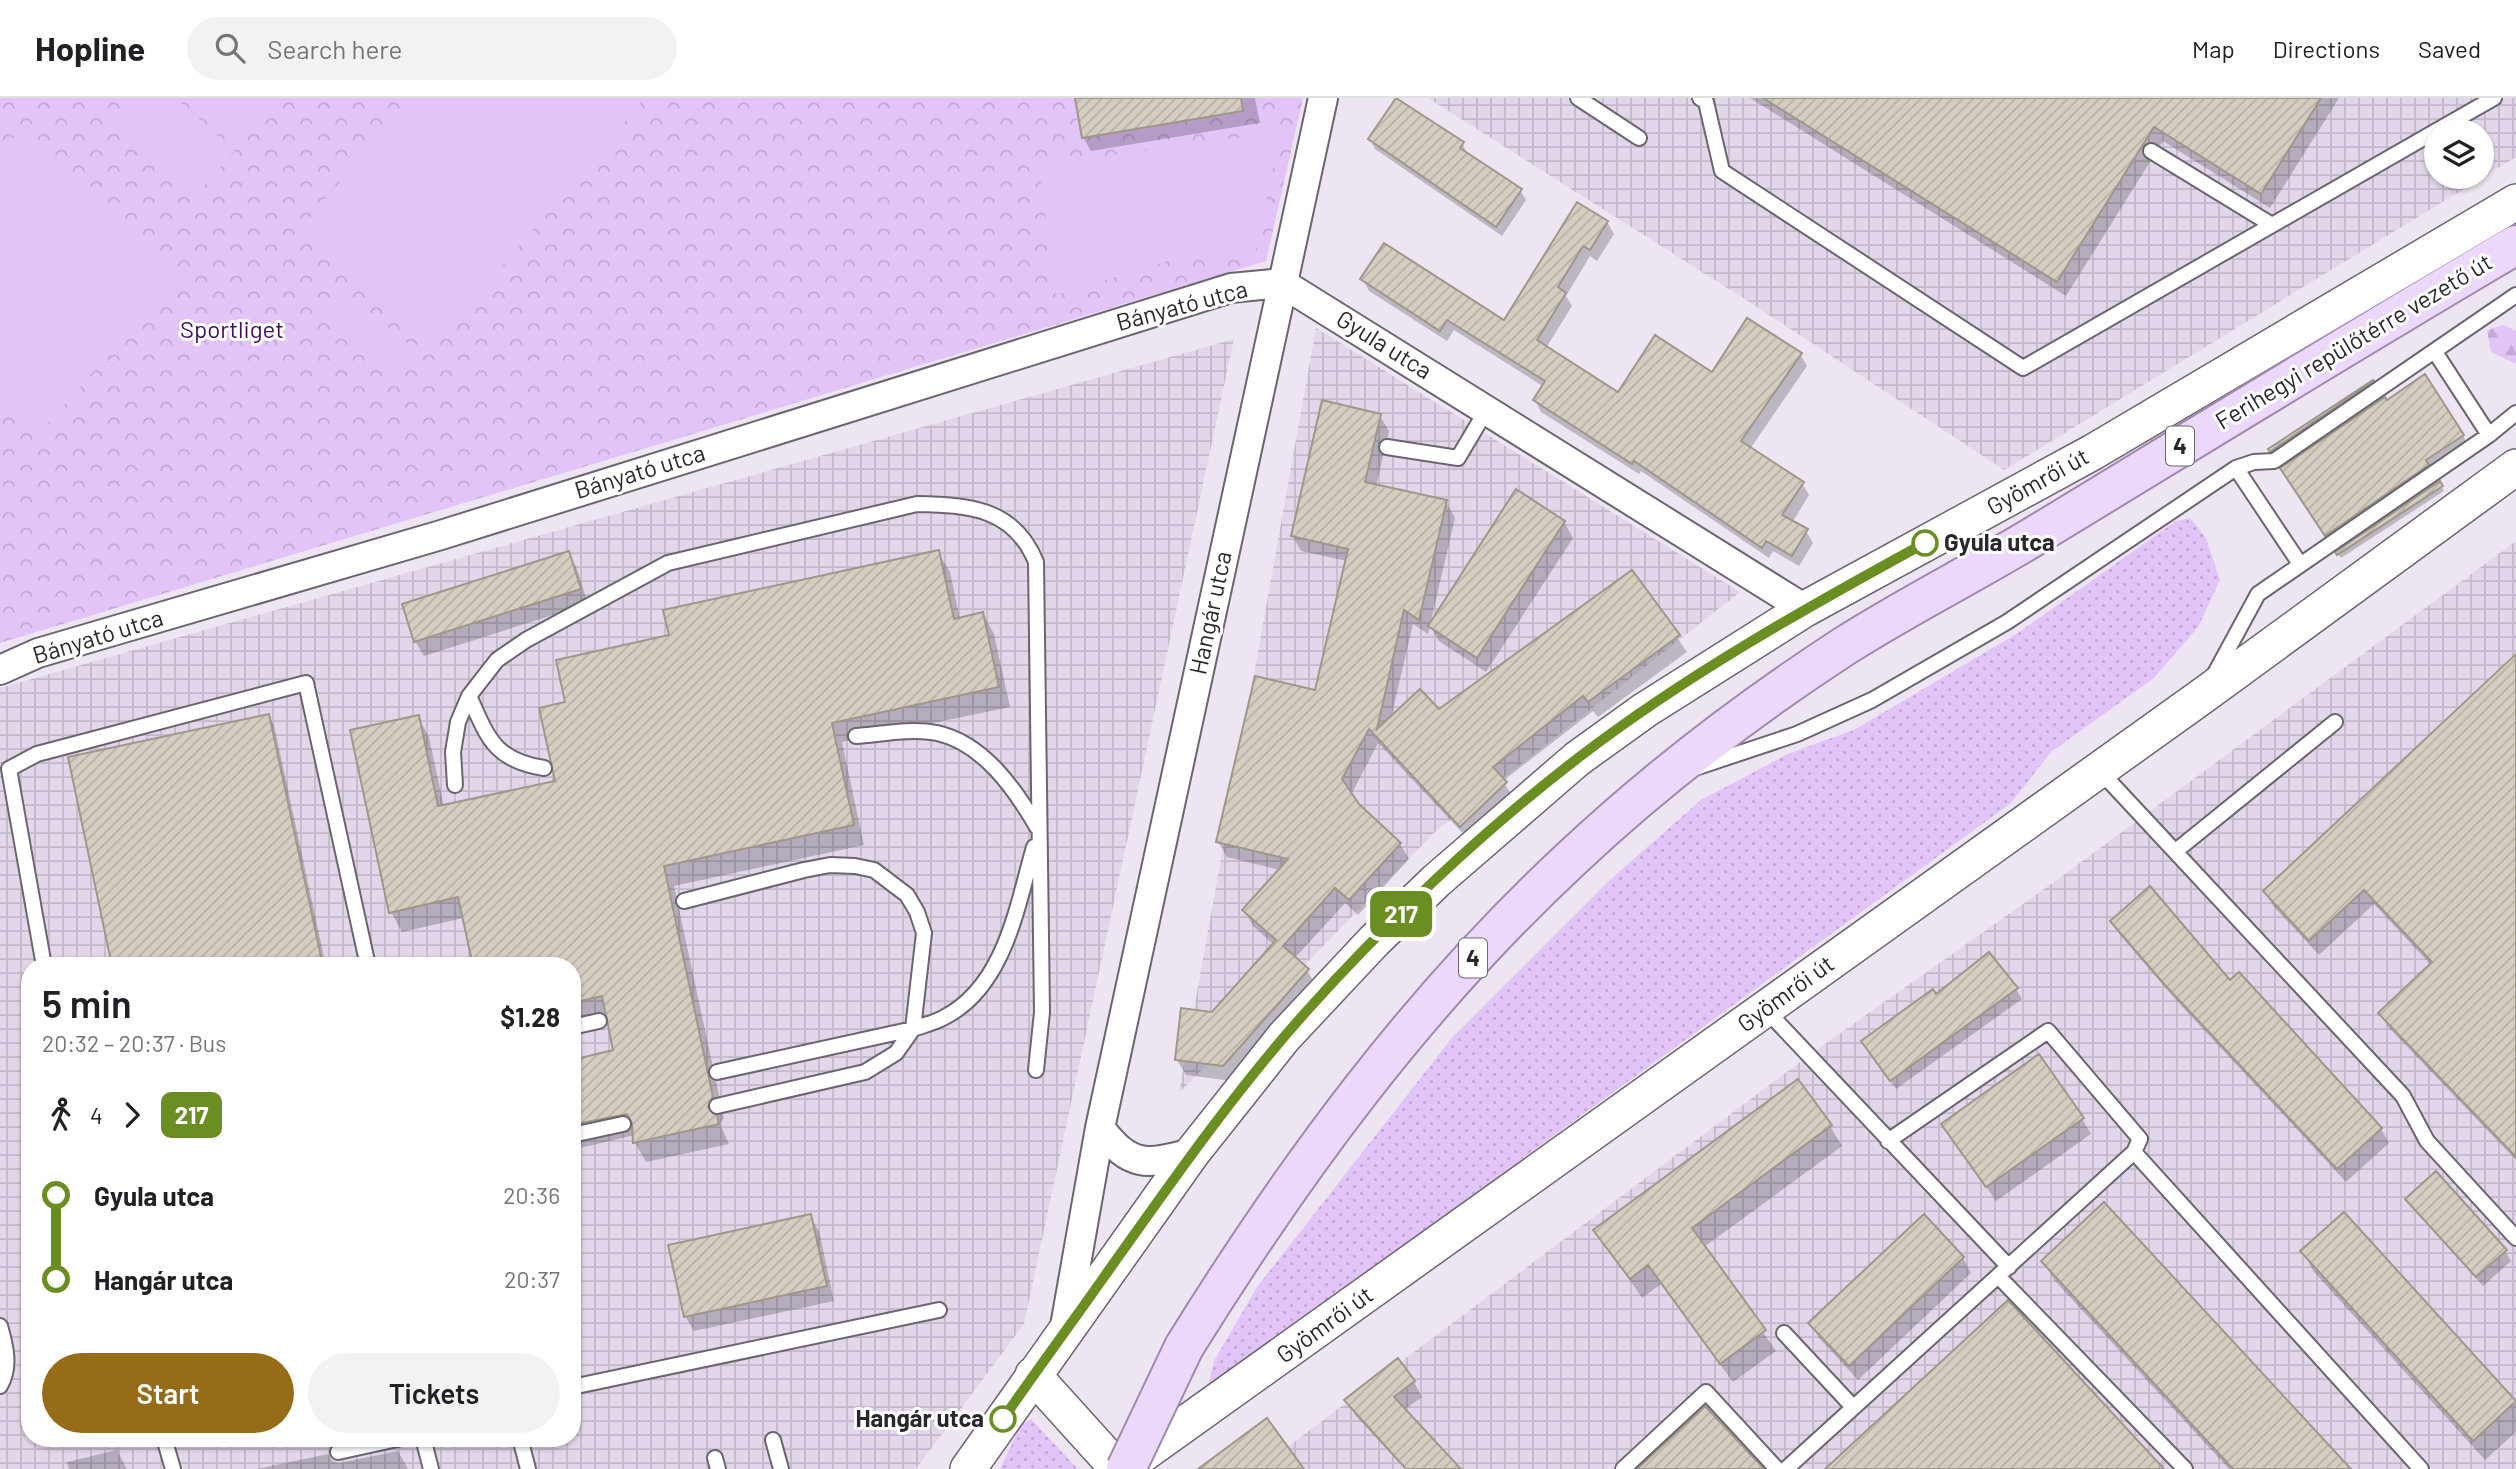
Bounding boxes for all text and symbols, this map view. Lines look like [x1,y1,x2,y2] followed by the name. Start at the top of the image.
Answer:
[187,17,677,80] search box
[35,28,145,68] text: Hopline
[211,29,249,67] icon: search
[267,33,402,64] text: Search here
[2192,34,2235,63] text: Map
[2273,34,2380,63] text: Directions
[2418,34,2481,63] text: Saved
[2424,119,2494,189] map controls
[2424,119,2494,189] button: layers
[2210,247,2497,435] street label: Ferihegyi repülőtérre vezető út
[1113,273,1250,336] street label: Bányató utca
[1332,303,1438,384] street label: Gyula utca
[180,314,284,343] park label: Sportliget
[2166,426,2194,466] road number: 4
[571,437,708,504] street label: Bányató utca
[1981,441,2093,521] street label: Gyömrői út
[1944,527,2055,556] place label: Gyula utca
[1912,530,1938,556] marker: Gyula utca
[1182,548,1237,677] street label: Hangár utca
[29,602,166,669] street label: Bányató utca
[1361,891,1441,937] line badge: 217
[1384,899,1418,928] text: 217
[1459,938,1487,978] road number: 4
[1731,948,1839,1037] street label: Gyömrői út
[42,980,132,1026] text: 5 min
[500,1001,560,1032] text: $1.28
[42,1029,226,1057] text: 20:32 – 20:37 · Bus
[42,1096,80,1134] icon: walk
[113,1096,151,1134] icon: forward
[175,1100,208,1129] text: 217
[90,1101,103,1129] text: 4
[94,1180,214,1211] text: Gyula utca
[503,1181,560,1209] text: 20:36
[94,1264,233,1295] text: Hangár utca
[504,1265,560,1293] text: 20:37
[1270,1279,1378,1368] street label: Gyömrői út
[42,1353,294,1433] button: Start
[308,1353,560,1433] button: Tickets
[856,1403,984,1432] place label: Hangár utca
[990,1406,1016,1432] marker: Hangár utca

